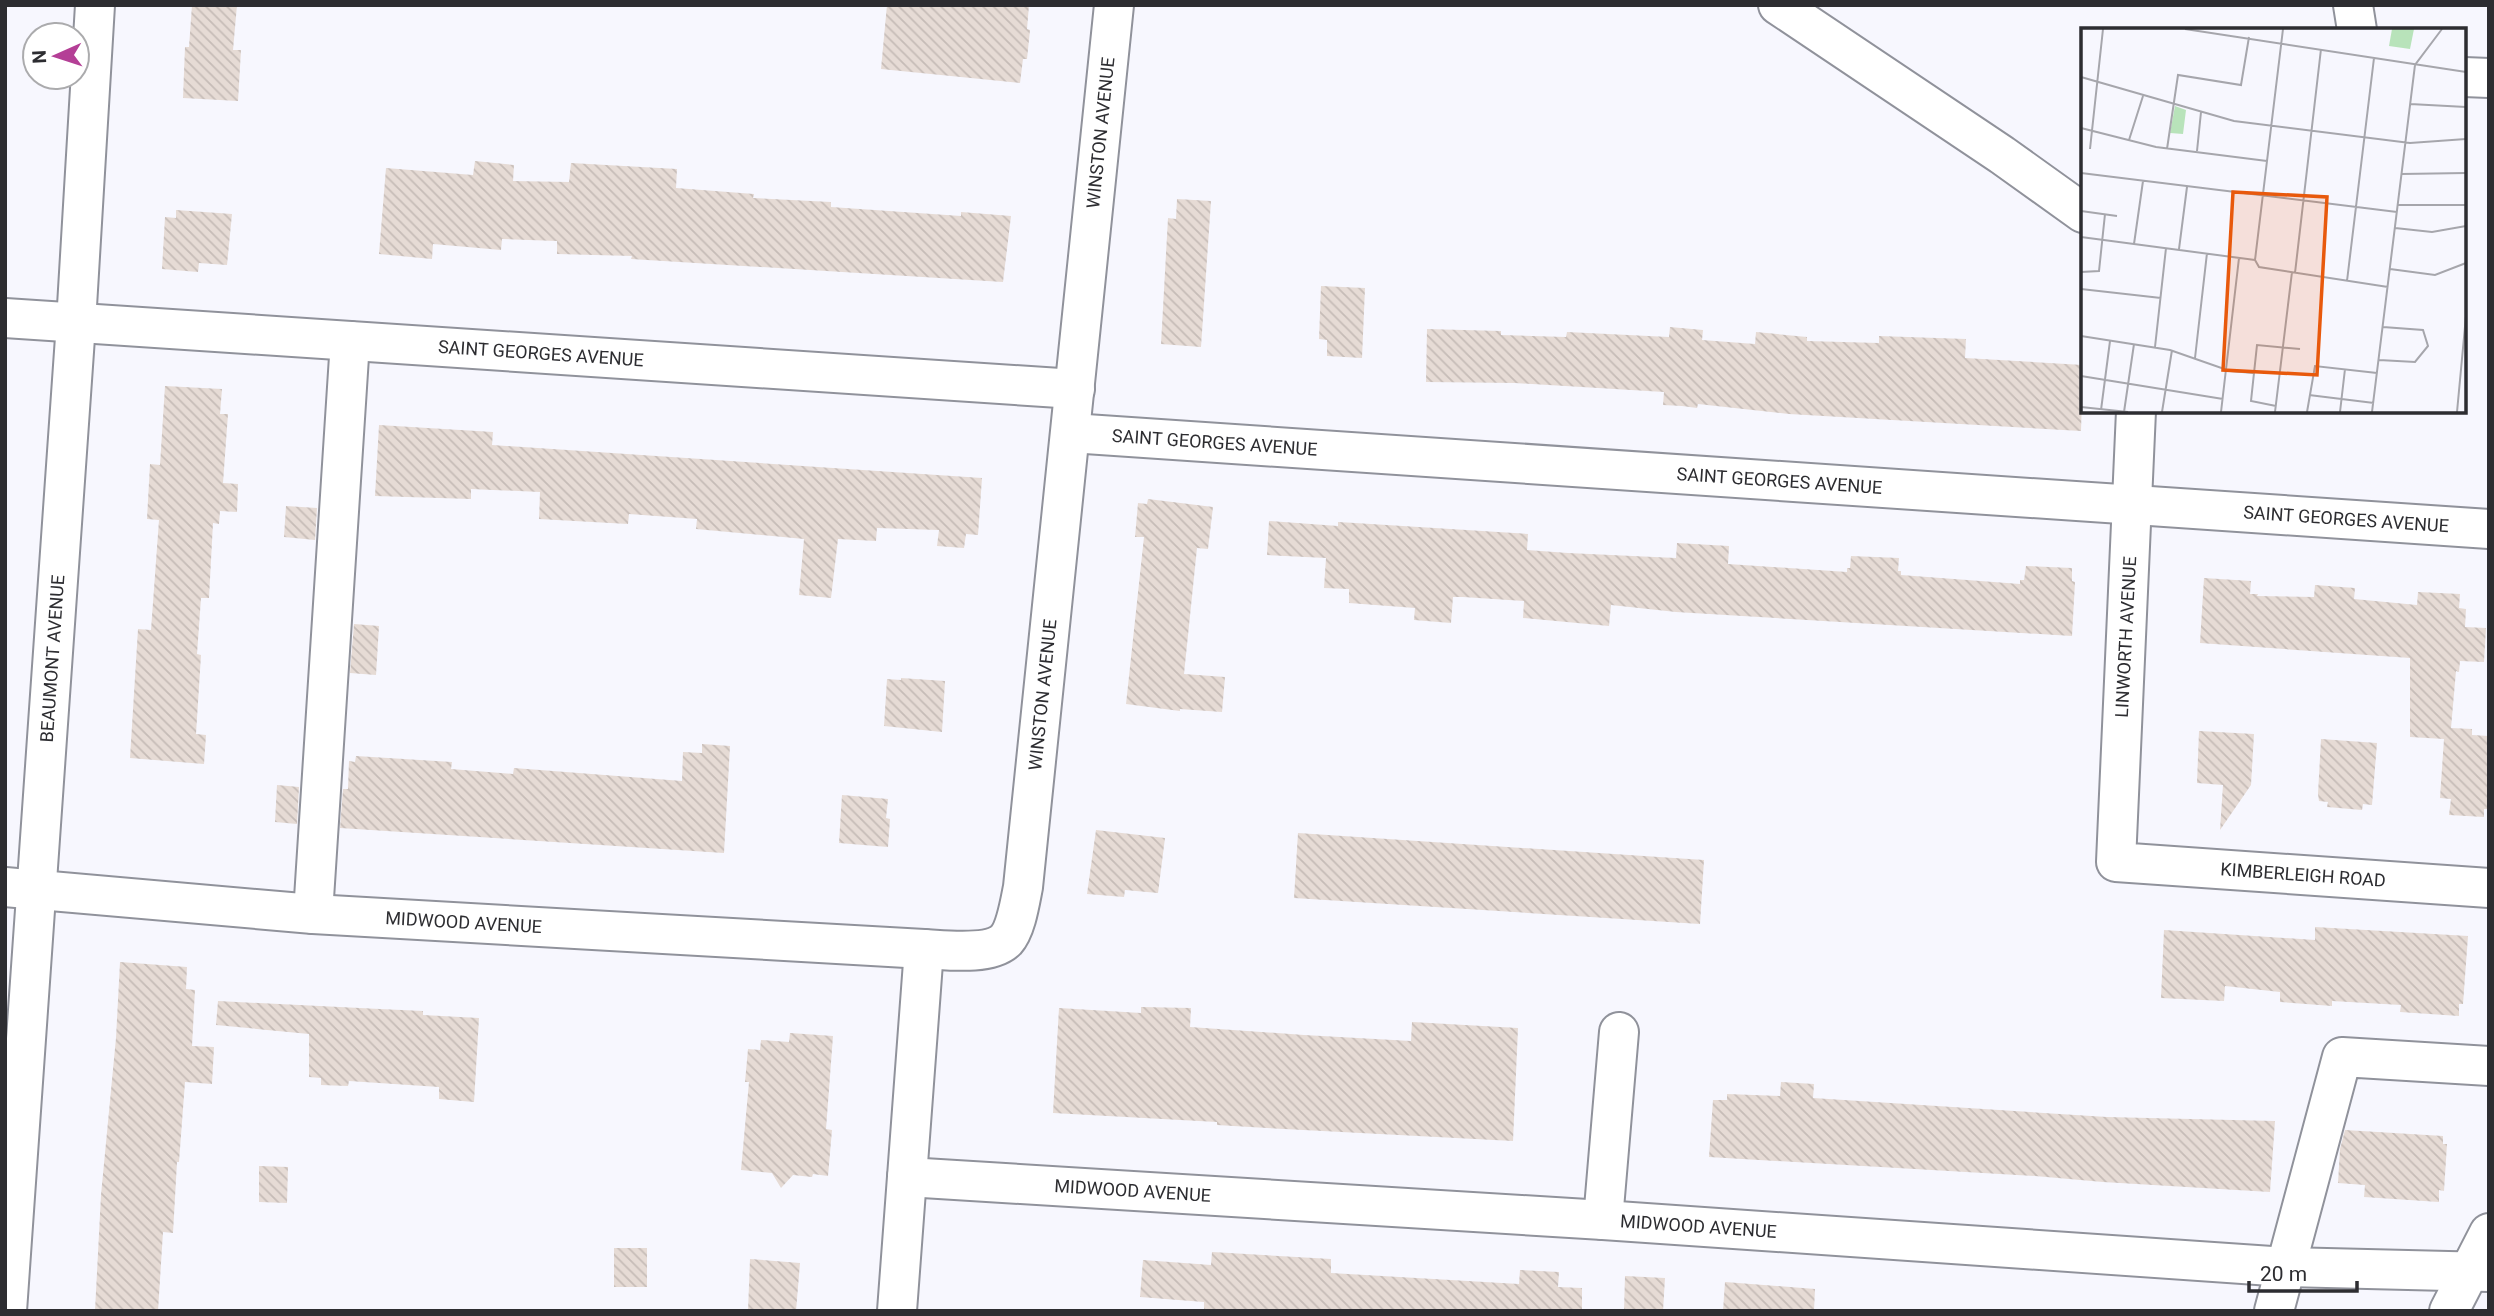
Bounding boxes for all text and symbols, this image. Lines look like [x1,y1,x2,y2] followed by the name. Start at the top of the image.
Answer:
[21,21,91,91] north arrow
[2081,28,2466,413] inset map
[28,50,51,64] text: N
[1082,56,1119,209] street label: WINSTON AVENUE
[437,336,644,370] street label: SAINT GEORGES AVENUE
[1111,425,1318,460] street label: SAINT GEORGES AVENUE
[1676,463,1883,498] street label: SAINT GEORGES AVENUE
[2243,501,2450,536] street label: SAINT GEORGES AVENUE
[2111,556,2140,718] street label: LINWORTH AVENUE
[36,574,68,743] street label: BEAUMONT AVENUE
[1024,618,1061,771] street label: WINSTON AVENUE
[2220,858,2387,891] street label: KIMBERLEIGH ROAD
[385,907,543,937] street label: MIDWOOD AVENUE
[1054,1175,1212,1206] street label: MIDWOOD AVENUE
[1619,1210,1777,1242] street label: MIDWOOD AVENUE
[2249,1250,2358,1294] scale bar
[2260,1262,2307,1286] text: 20 m

